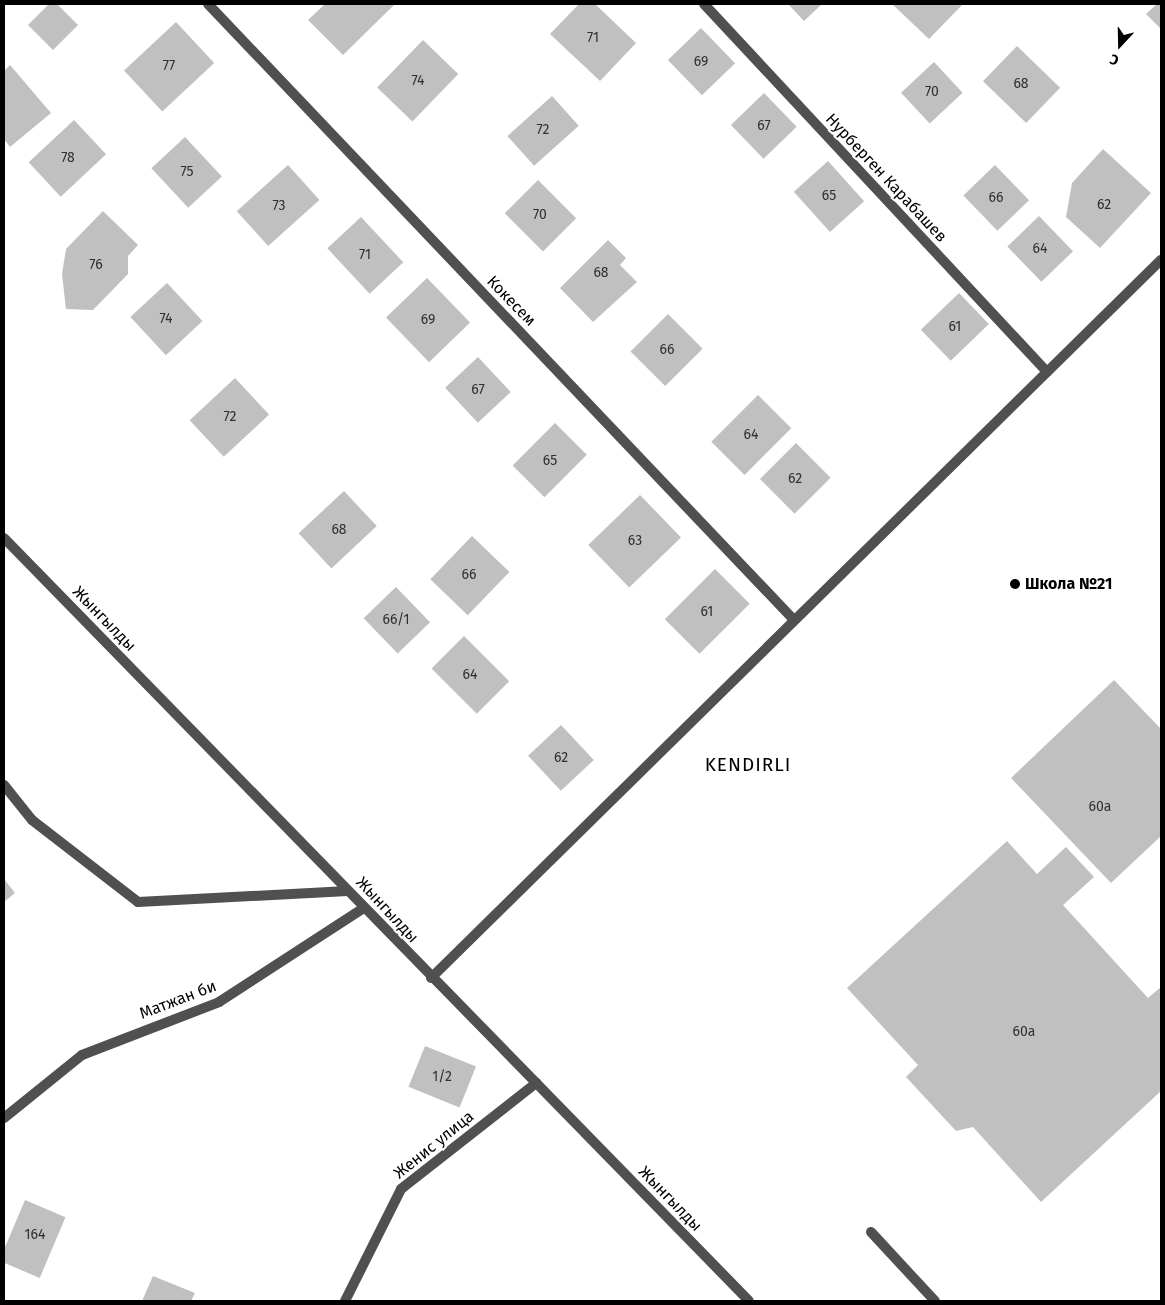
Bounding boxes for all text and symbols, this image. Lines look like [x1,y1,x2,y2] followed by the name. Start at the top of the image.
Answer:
[1095,20,1145,70] north arrow
[587,30,599,46] house number: 71
[1108,50,1121,69] text: С
[694,54,708,70] house number: 69
[163,58,175,74] house number: 77
[411,73,425,89] house number: 74
[1013,76,1029,92] house number: 68
[925,84,939,100] house number: 70
[821,110,951,246] street label: Нурберген Карабашев
[757,118,771,134] house number: 67
[537,122,549,138] house number: 72
[61,150,75,166] house number: 78
[180,164,194,180] house number: 75
[822,188,836,204] house number: 65
[989,190,1003,206] house number: 66
[1097,197,1111,213] house number: 62
[272,198,286,214] house number: 73
[533,207,547,223] house number: 70
[1033,241,1047,257] house number: 64
[359,247,371,263] house number: 71
[89,257,103,273] house number: 76
[593,265,609,281] house number: 68
[482,272,540,330] street label: Кокесем
[159,311,173,327] house number: 74
[421,312,435,328] house number: 69
[949,319,961,335] house number: 61
[660,342,674,358] house number: 66
[471,382,485,398] house number: 67
[224,409,236,425] house number: 72
[744,427,758,443] house number: 64
[543,453,557,469] house number: 65
[788,471,802,487] house number: 62
[331,522,347,538] house number: 68
[628,533,642,549] house number: 63
[462,567,476,583] house number: 66
[1025,574,1112,594] place label: Школа №21
[1009,578,1021,590] marker: Школа №21
[68,583,140,655] street label: Жынгылды
[701,604,713,620] house number: 61
[382,612,410,628] house number: 66/1
[463,667,477,683] house number: 64
[554,750,568,766] house number: 62
[704,754,792,776] district label: KENDIRLI
[1089,799,1111,815] house number: 60а
[352,873,422,947] street label: Жынгылды
[137,977,219,1023] street label: Матжан би
[1013,1024,1035,1040] house number: 60а
[432,1069,452,1085] house number: 1/2
[390,1107,478,1183] street label: Женис улица
[634,1163,706,1235] street label: Жынгылды
[25,1227,45,1243] house number: 164

